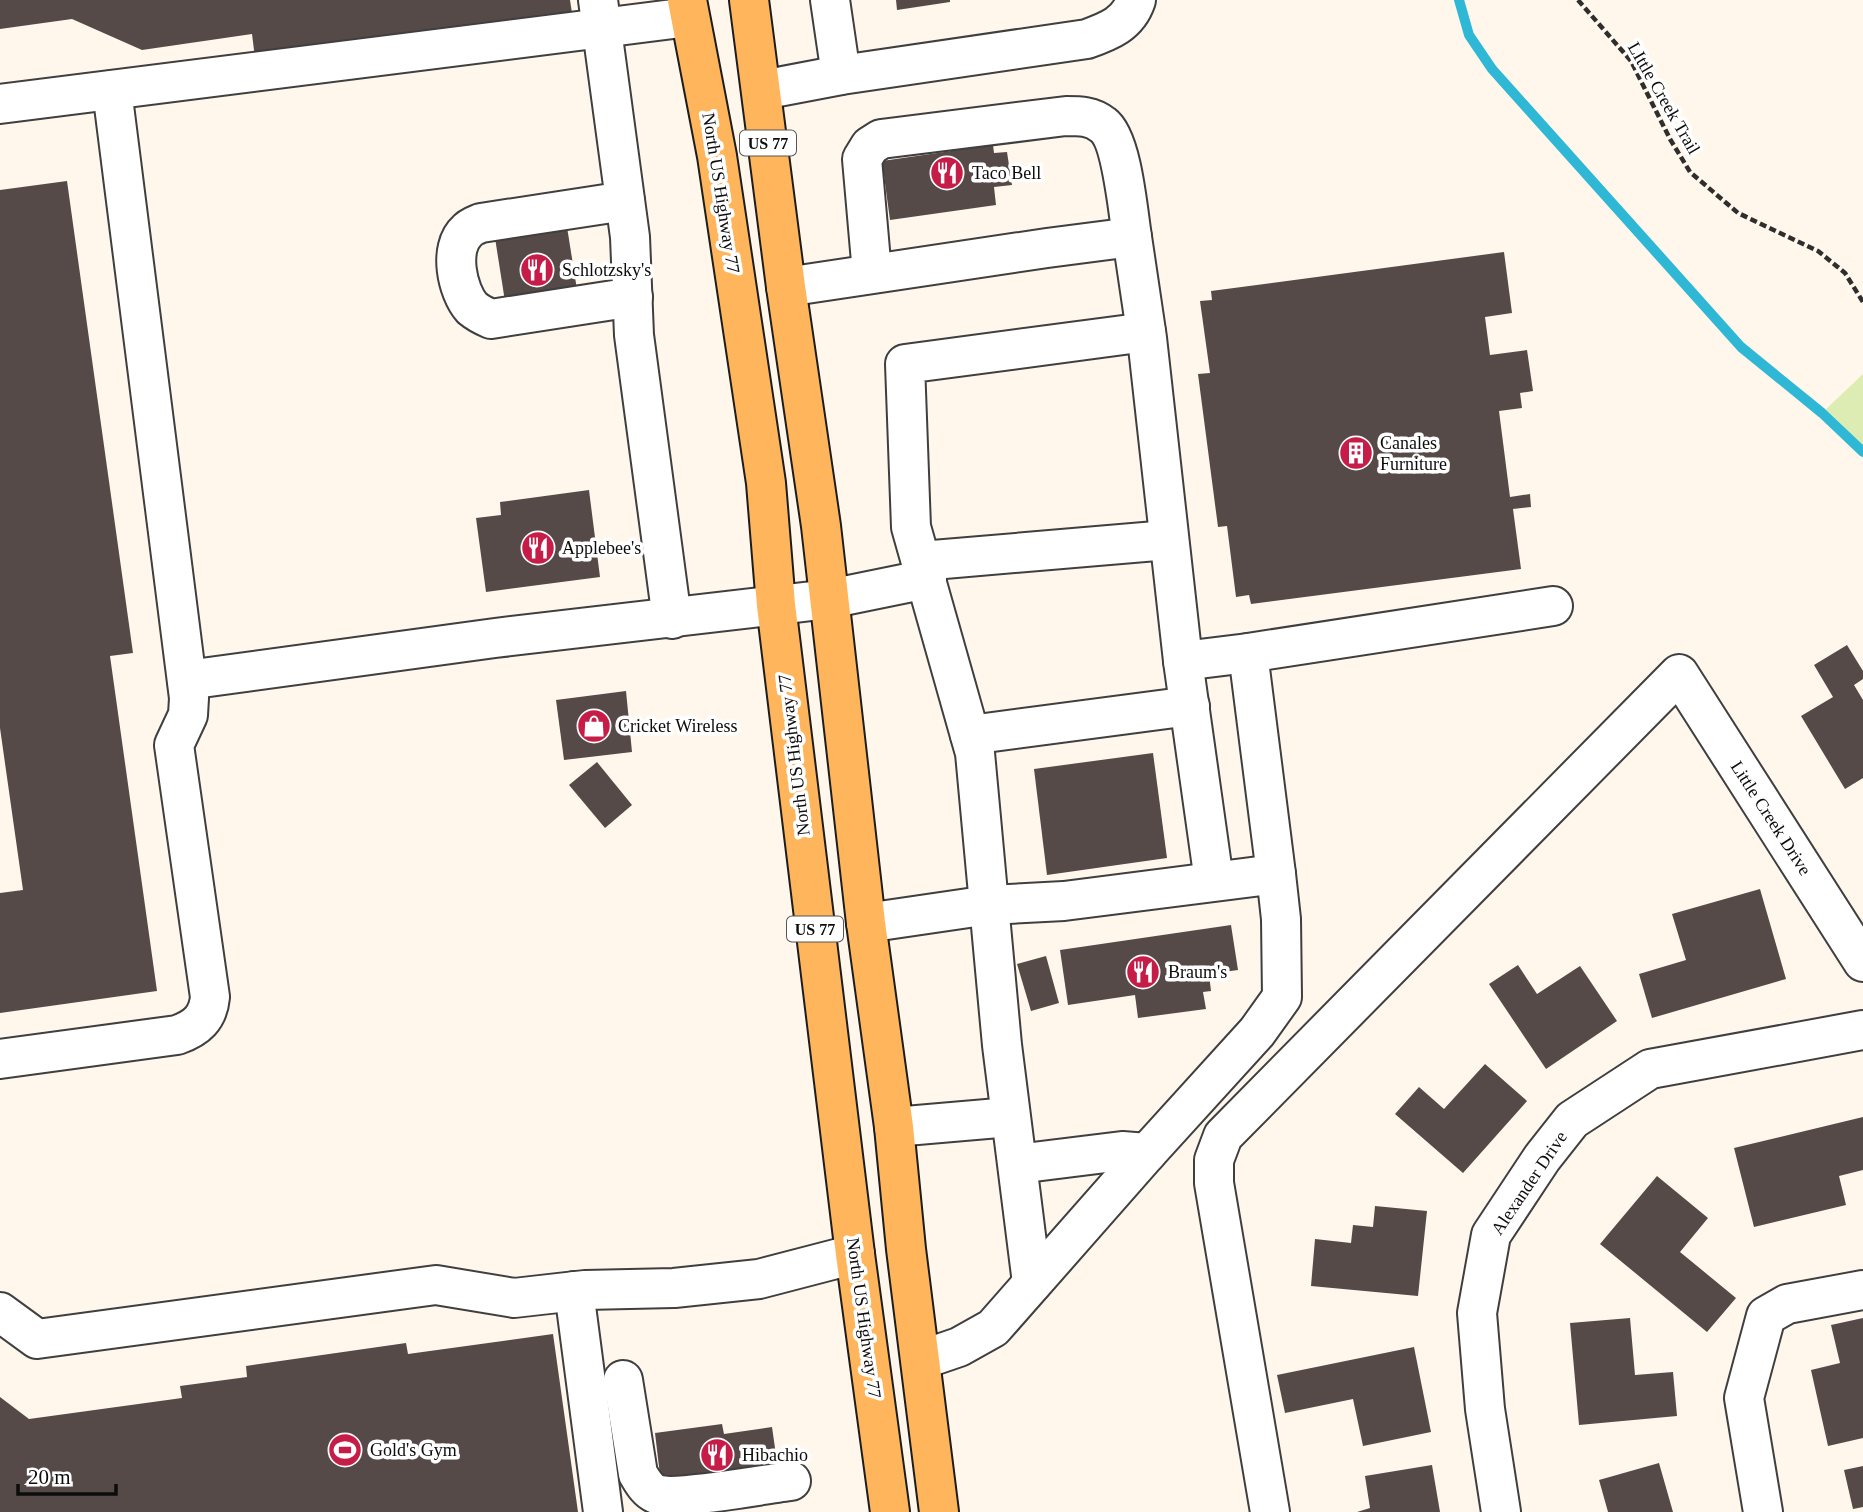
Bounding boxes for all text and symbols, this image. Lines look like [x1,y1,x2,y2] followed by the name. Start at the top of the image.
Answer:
[1624,38,1704,158] street label: LIttle Creek Trail
[698,111,744,275] street label: North US Highway 77
[740,130,796,155] road number: US 77
[928,154,966,192] restaurant icon: Taco Bell
[972,163,1041,183] place label: Taco Bell
[518,251,556,289] restaurant icon: Schlotzsky's
[562,260,651,280] place label: Schlotzsky's
[1380,433,1447,474] place label: Canales Furniture
[1337,434,1375,472] building icon: Canales Furniture
[519,529,557,567] restaurant icon: Applebee's
[562,538,641,558] place label: Applebee's
[774,673,814,837] street label: North US Highway 77
[575,707,613,745] shop icon: Cricket Wireless
[618,716,737,736] place label: Cricket Wireless
[1727,757,1815,879] street label: Little Creek Drive
[787,917,843,942] road number: US 77
[1124,953,1162,991] restaurant icon: Braum's
[1168,962,1227,982] place label: Braum's
[1487,1127,1571,1239] street label: Alexander Drive
[843,1236,885,1400] street label: North US Highway 77
[326,1431,364,1469] sports icon: Gold's Gym
[698,1436,736,1474] restaurant icon: Hibachio
[370,1440,457,1460] place label: Gold's Gym
[742,1445,808,1465] place label: Hibachio
[18,1452,116,1496] scale bar
[28,1465,71,1489] text: 20 m

